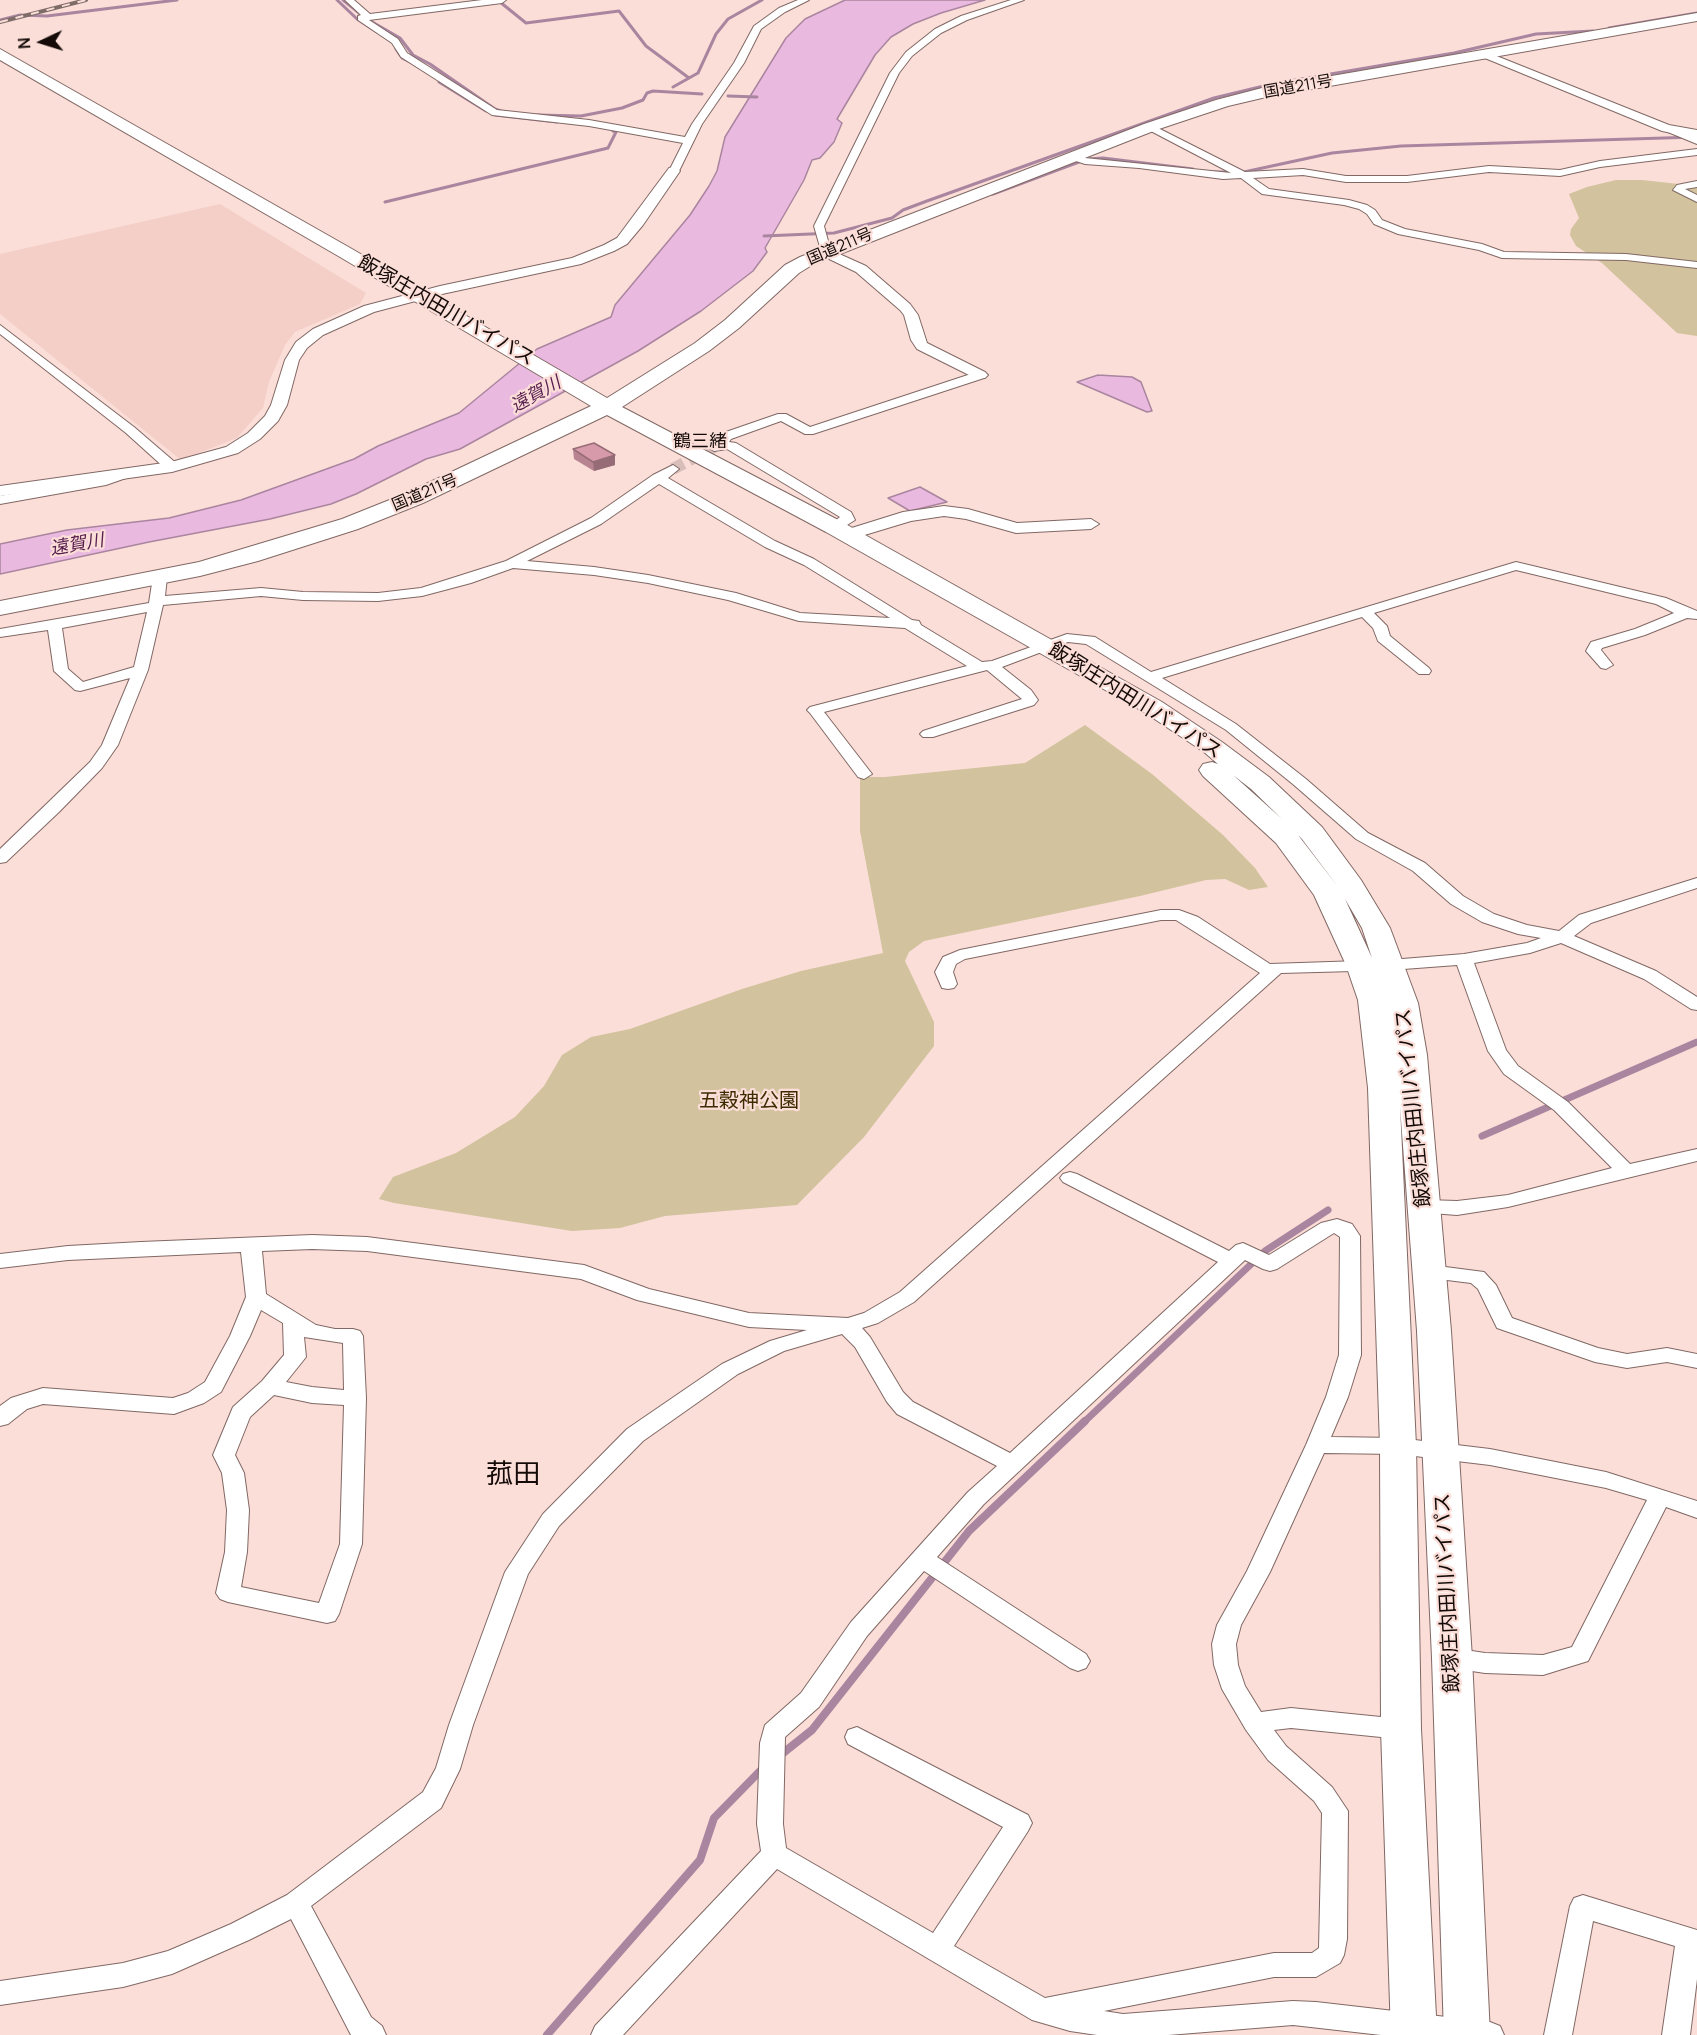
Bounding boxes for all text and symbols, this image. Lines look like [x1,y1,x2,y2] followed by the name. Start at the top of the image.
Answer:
[12,12,72,72] north arrow
[13,37,35,50] text: N
[1262,72,1334,102] street label: 国道211号
[804,225,876,269] street label: 国道211号
[353,251,539,371] street label: 飯塚庄内田川バイパス
[507,372,565,418] water label: 遠賀川
[673,431,727,453] district label: 鶴三緒
[389,471,461,515] street label: 国道211号
[49,530,105,560] water label: 遠賀川
[1044,638,1226,764] street label: 飯塚庄内田川バイパス
[1392,1007,1436,1209] street label: 飯塚庄内田川バイパス
[699,1089,799,1113] park label: 五穀神公園
[486,1459,540,1491] district label: 菰田
[1431,1493,1465,1693] street label: 飯塚庄内田川バイパス

